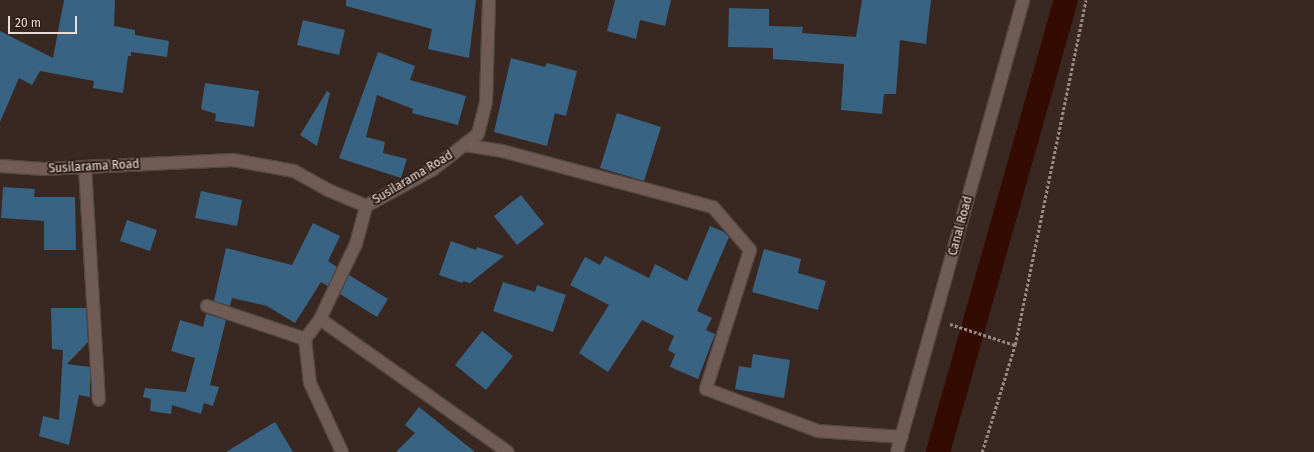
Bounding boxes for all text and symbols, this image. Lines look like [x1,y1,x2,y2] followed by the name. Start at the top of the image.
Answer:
[10,8,79,34] scale bar
[15,16,41,30] text: 20 m
[370,148,456,208] street label: Susilarama Road
[48,157,140,177] street label: Susilarama Road
[946,195,976,257] street label: Canal Road

